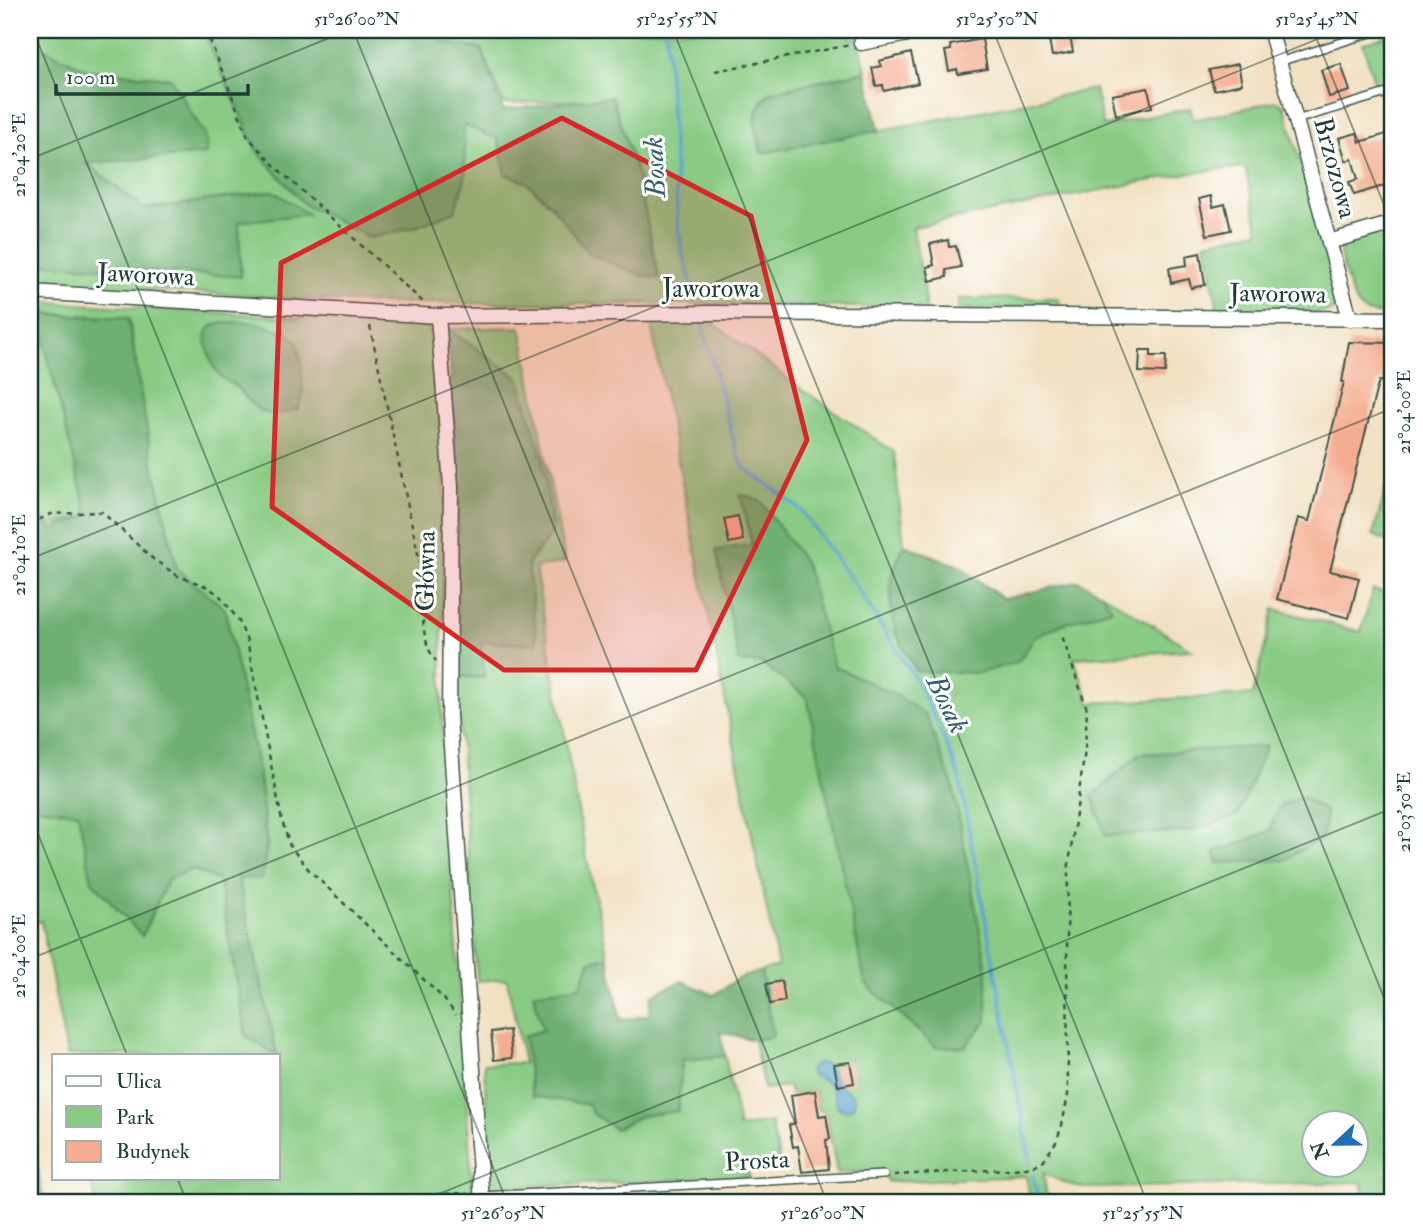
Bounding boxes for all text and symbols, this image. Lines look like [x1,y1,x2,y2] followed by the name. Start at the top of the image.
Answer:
[314,8,400,31] text: 51°26'00"N
[636,8,718,31] text: 51°25'55"N
[955,8,1039,31] text: 51°25'50"N
[1275,8,1359,31] text: 51°25'45"N
[56,52,248,96] scale bar
[66,64,116,91] text: 100 m
[8,113,31,197] text: 21°04'20"E
[1306,114,1364,222] street label: Brzozowa
[636,136,674,200] water label: Bosak
[96,256,196,294] street label: Jaworowa
[661,273,760,305] street label: Jaworowa
[1228,277,1327,311] street label: Jaworowa
[1393,370,1416,454] text: 21°04'00"E
[8,514,31,596] text: 21°04'10"E
[409,530,443,612] street label: Główna
[917,667,976,739] water label: Bosak
[1393,772,1416,852] text: 21°03'50"E
[8,914,31,998] text: 21°04'00"E
[52,1054,280,1180] legend
[116,1068,162,1095] text: Ulica
[116,1104,154,1131] text: Park
[1300,1110,1370,1180] north arrow
[1305,1137,1335,1163] text: N
[116,1138,190,1165] text: Budynek
[724,1143,791,1179] street label: Prosta
[461,1202,545,1225] text: 51°26'05"N
[780,1202,866,1225] text: 51°26'00"N
[1102,1202,1184,1225] text: 51°25'55"N

